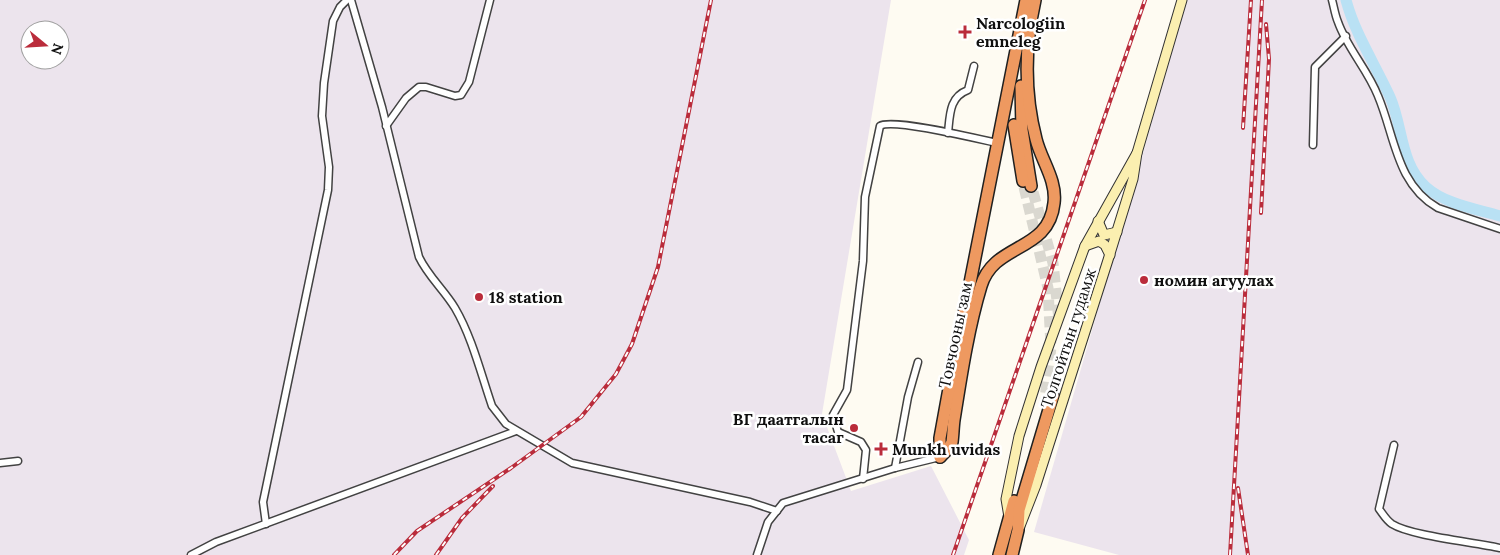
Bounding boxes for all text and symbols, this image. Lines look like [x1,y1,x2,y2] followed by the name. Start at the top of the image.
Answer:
[976,13,1065,51] place label: Narcologiin emneleg
[20,20,70,70] north arrow
[958,25,972,39] marker: Narcologiin emneleg
[47,41,68,57] text: N
[1036,265,1100,411] street label: Толгойтын гудамж
[1154,270,1274,290] place label: номин агуулах
[1138,274,1150,286] marker: номин агуулах
[934,280,976,390] street label: Товчооны зам
[489,287,563,307] place label: 18 station
[473,291,485,303] marker: 18 station
[733,409,844,447] place label: ВГ даатгалын тасаг
[848,422,860,434] marker: ВГ даатгалын тасаг
[892,439,1000,459] place label: Munkh uvidas
[874,442,888,456] marker: Munkh uvidas

